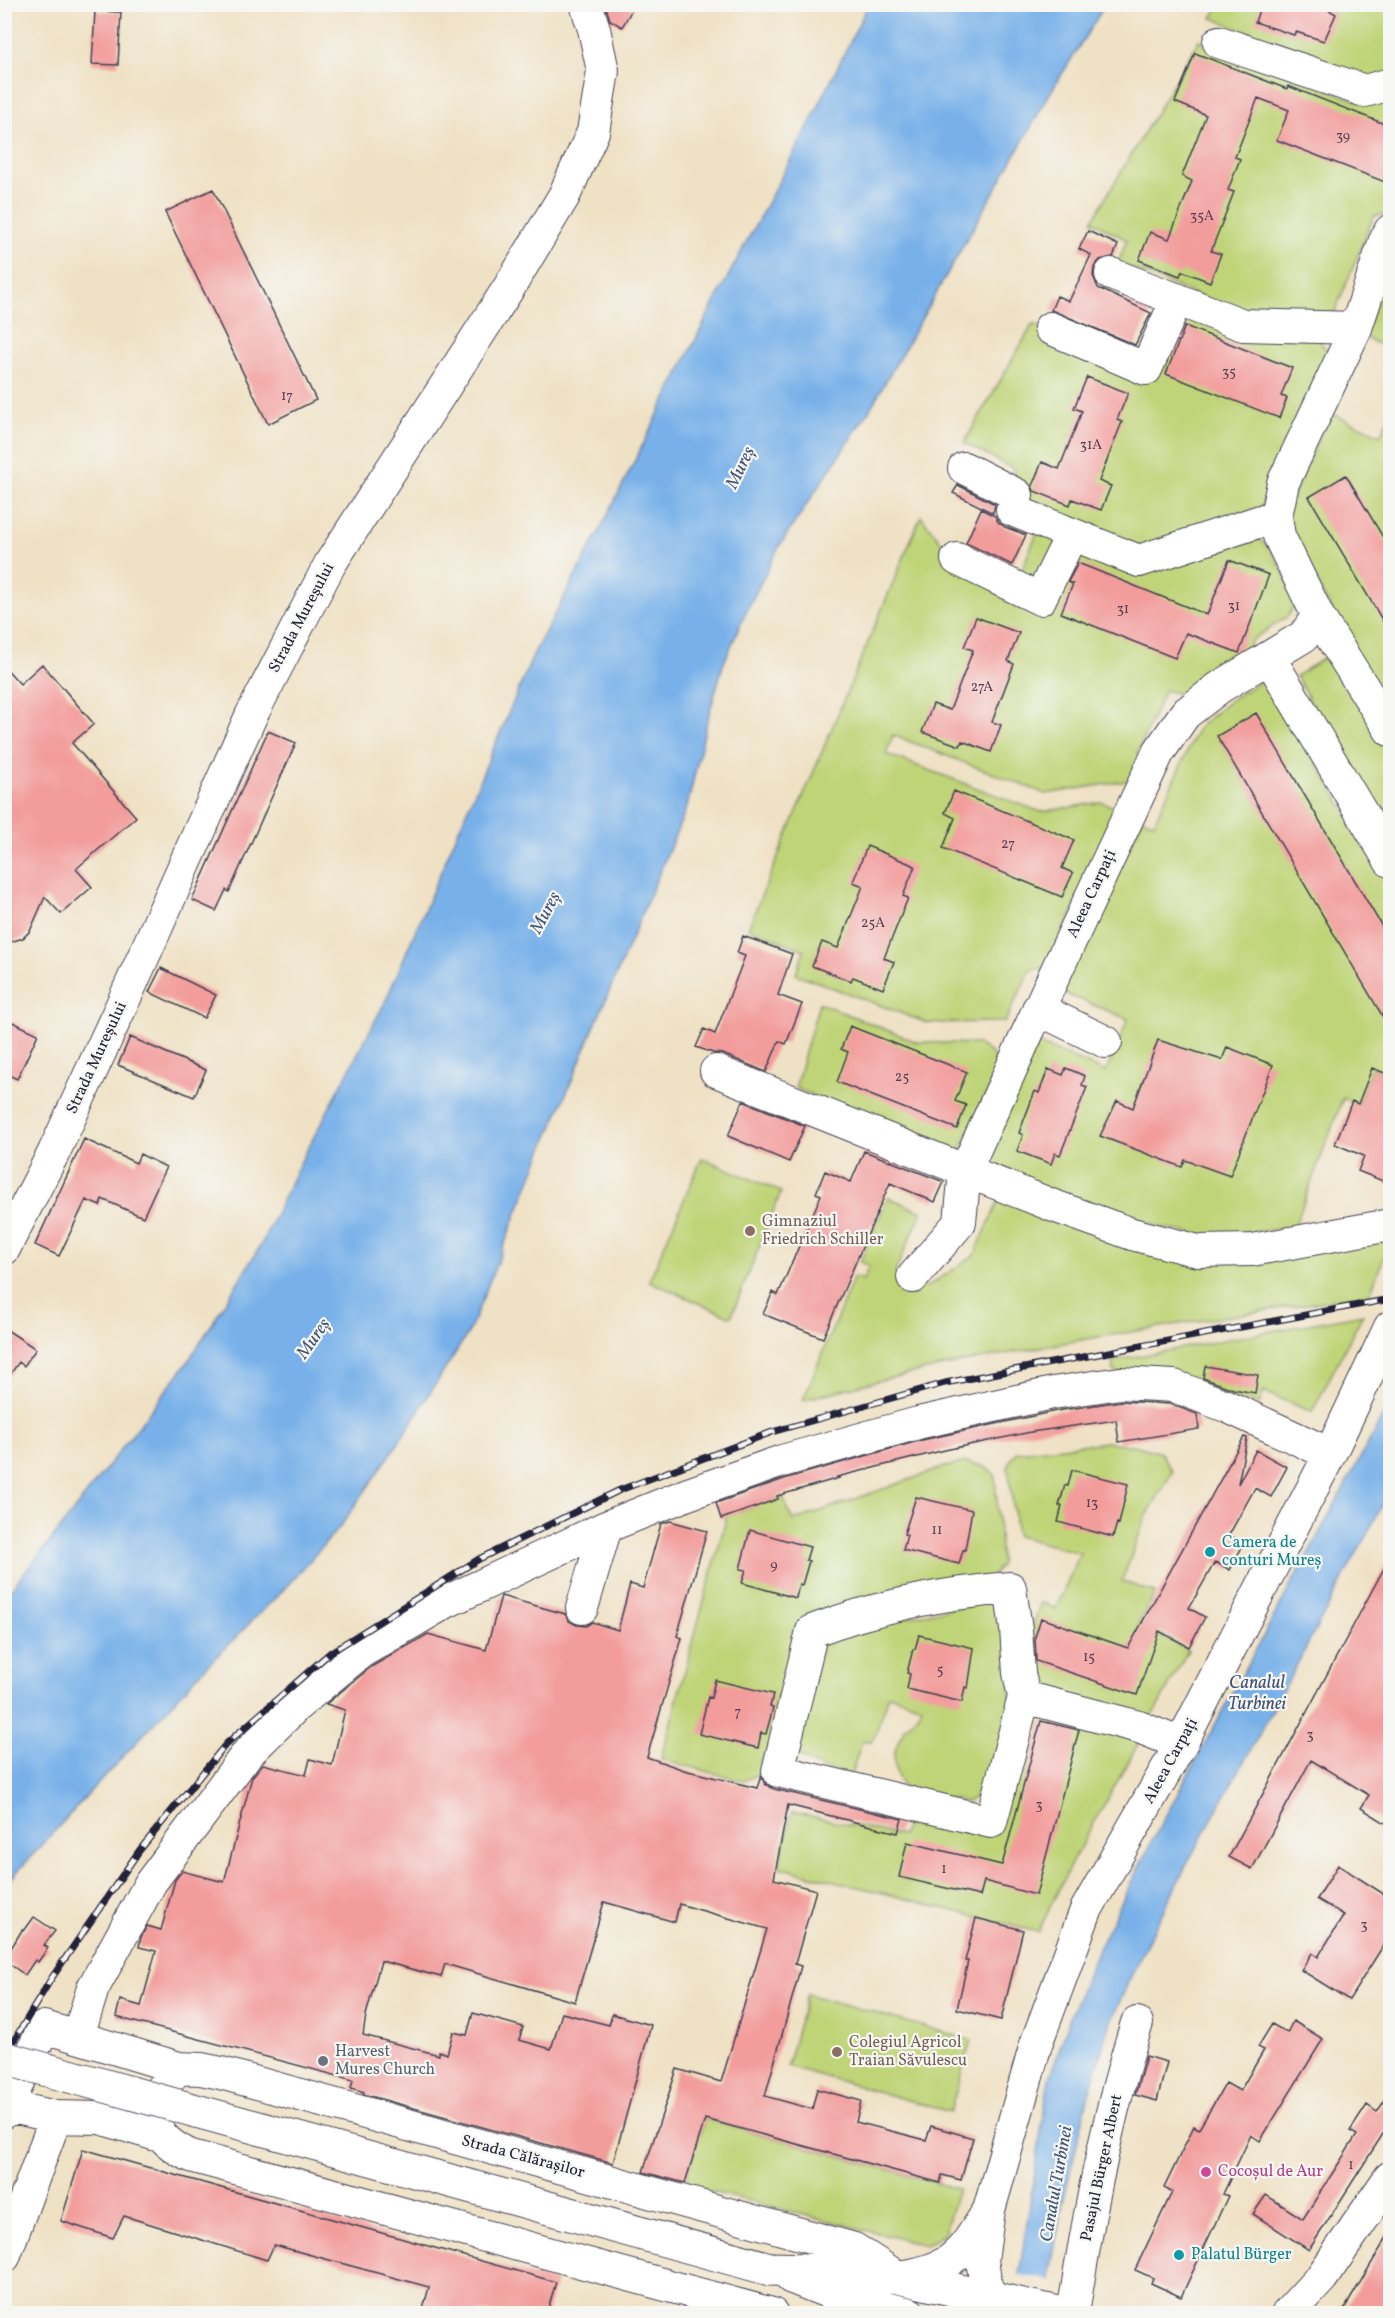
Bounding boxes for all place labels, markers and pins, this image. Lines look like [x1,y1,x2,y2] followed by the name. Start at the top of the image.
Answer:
[762,1211,884,1251] place label: Gimnaziul Friedrich Schiller
[743,1224,757,1238] marker: Gimnaziul Friedrich Schiller
[1222,1532,1321,1572] place label: Camera de conturi Mureș
[1203,1545,1217,1559] marker: Camera de conturi Mureș
[849,2032,967,2072] place label: Colegiul Agricol Traian Săvulescu
[335,2041,435,2081] place label: Harvest Mures Church
[830,2045,844,2059] marker: Colegiul Agricol Traian Săvulescu
[316,2054,330,2068] marker: Harvest Mures Church
[1218,2161,1323,2183] place label: Cocoșul de Aur
[1199,2165,1213,2179] marker: Cocoșul de Aur
[1191,2244,1292,2266] place label: Palatul Bürger
[1172,2248,1186,2262] marker: Palatul Bürger

